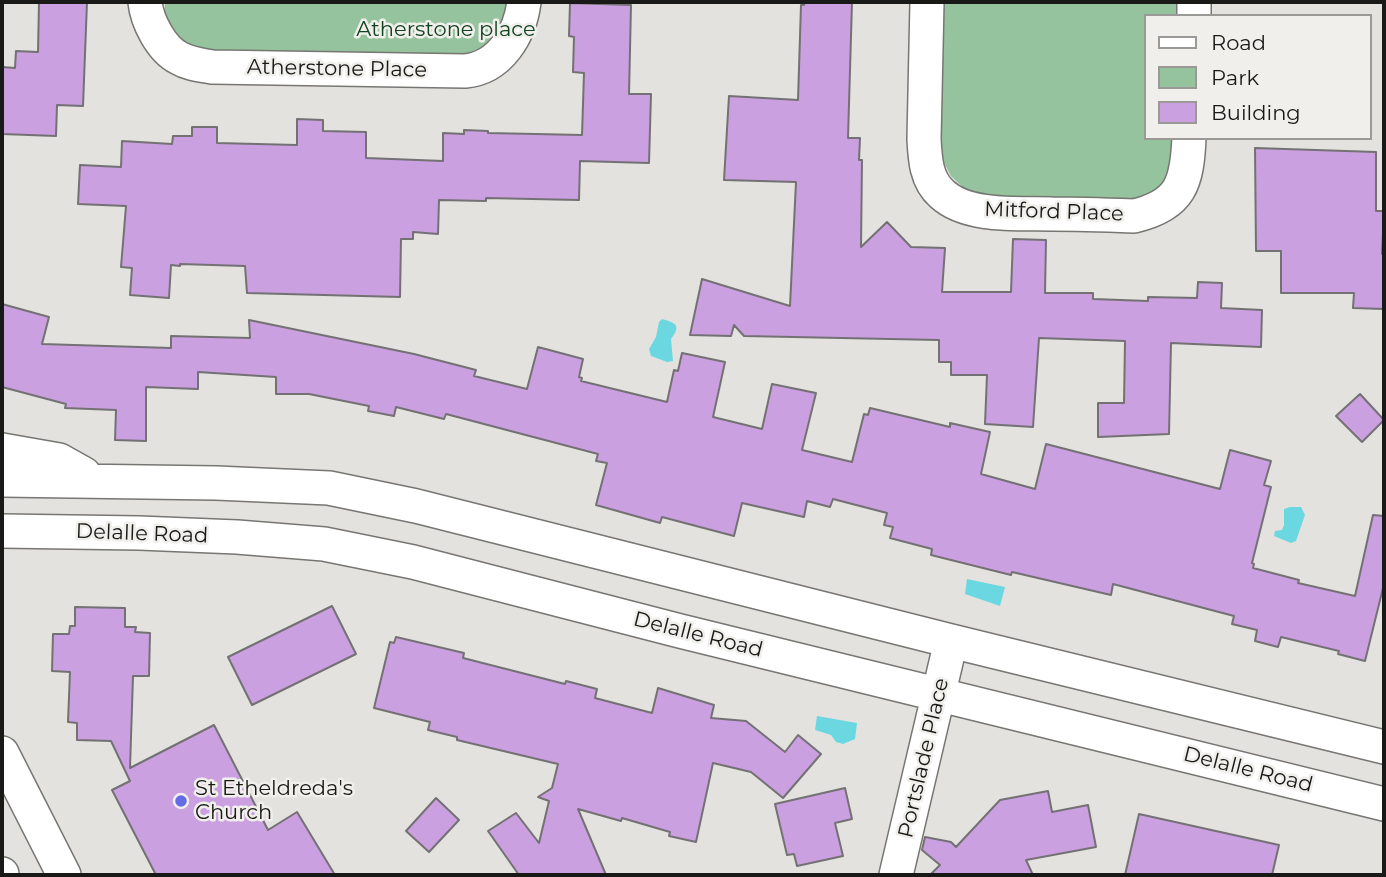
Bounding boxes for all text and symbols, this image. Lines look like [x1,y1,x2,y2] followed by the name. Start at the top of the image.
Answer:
[1144,14,1372,140] legend
[356,17,536,43] park label: Atherstone place
[1211,30,1266,55] text: Road
[247,55,427,83] street label: Atherstone Place
[1211,65,1259,90] text: Park
[1211,100,1301,125] text: Building
[984,197,1124,227] street label: Mitford Place
[75,519,209,549] street label: Delalle Road
[631,607,765,663] street label: Delalle Road
[893,676,955,840] street label: Portslade Place
[1181,742,1315,798] street label: Delalle Road
[195,776,353,826] place label: St Etheldreda's Church
[173,793,189,809] marker: St Etheldreda's Church

